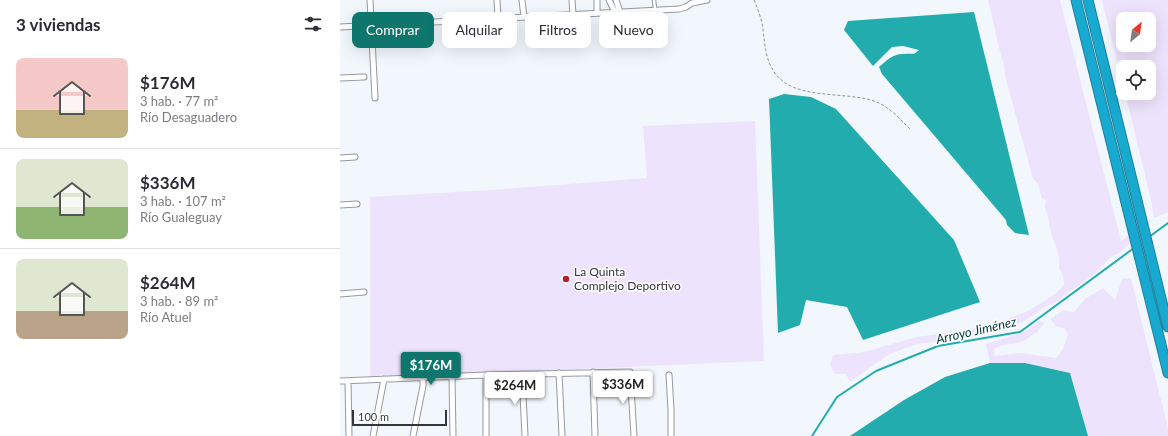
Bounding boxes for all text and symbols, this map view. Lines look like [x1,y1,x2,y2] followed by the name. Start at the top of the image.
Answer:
[352,12,434,48] chip: Comprar
[442,12,517,48] chip: Alquilar
[525,12,591,48] chip: Filtros
[599,12,668,48] chip: Nuevo
[1116,12,1156,52] north arrow
[1116,12,1156,100] map controls
[302,13,324,35] icon: filters
[16,14,101,35] text: 3 viviendas
[1116,60,1156,100] button: locate
[140,72,196,93] text: $176M
[48,74,96,122] icon: home
[140,93,218,109] text: 3 hab. · 77 m²
[140,109,237,125] text: Río Desaguadero
[140,172,196,193] text: $336M
[48,175,96,223] icon: home
[140,193,226,209] text: 3 hab. · 107 m²
[140,209,222,225] text: Río Gualeguay
[574,264,681,293] place label: La Quinta Complejo Deportivo
[140,272,196,293] text: $264M
[561,274,571,284] marker: La Quinta Complejo Deportivo
[48,275,96,323] icon: home
[140,293,218,309] text: 3 hab. · 89 m²
[140,309,192,325] text: Río Atuel
[933,313,1018,347] water label: Arroyo Jiménez
[403,352,459,386] pin: $176M
[410,357,452,373] text: $176M
[595,371,651,405] pin: $336M
[487,372,543,406] pin: $264M
[602,376,644,392] text: $336M
[494,377,536,393] text: $264M
[352,408,447,427] scale bar
[358,410,389,423] text: 100 m

